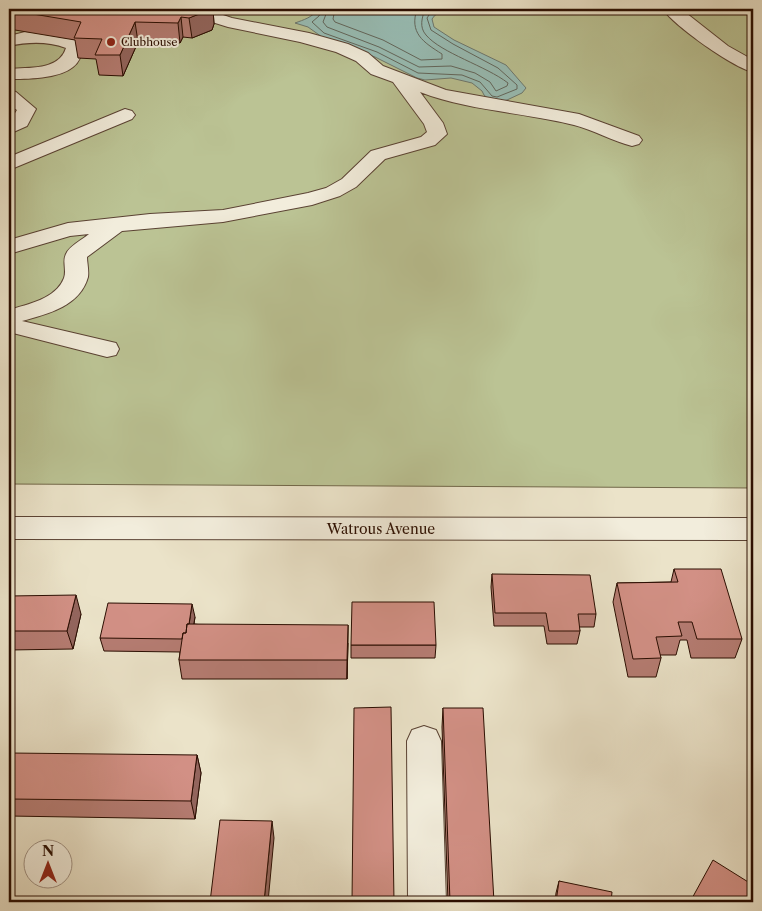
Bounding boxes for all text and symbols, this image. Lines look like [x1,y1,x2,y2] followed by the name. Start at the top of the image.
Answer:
[121,35,178,49] place label: Clubhouse
[105,36,117,48] marker: Clubhouse
[326,520,435,538] street label: Watrous Avenue
[22,838,72,888] north arrow
[42,842,54,860] text: N

